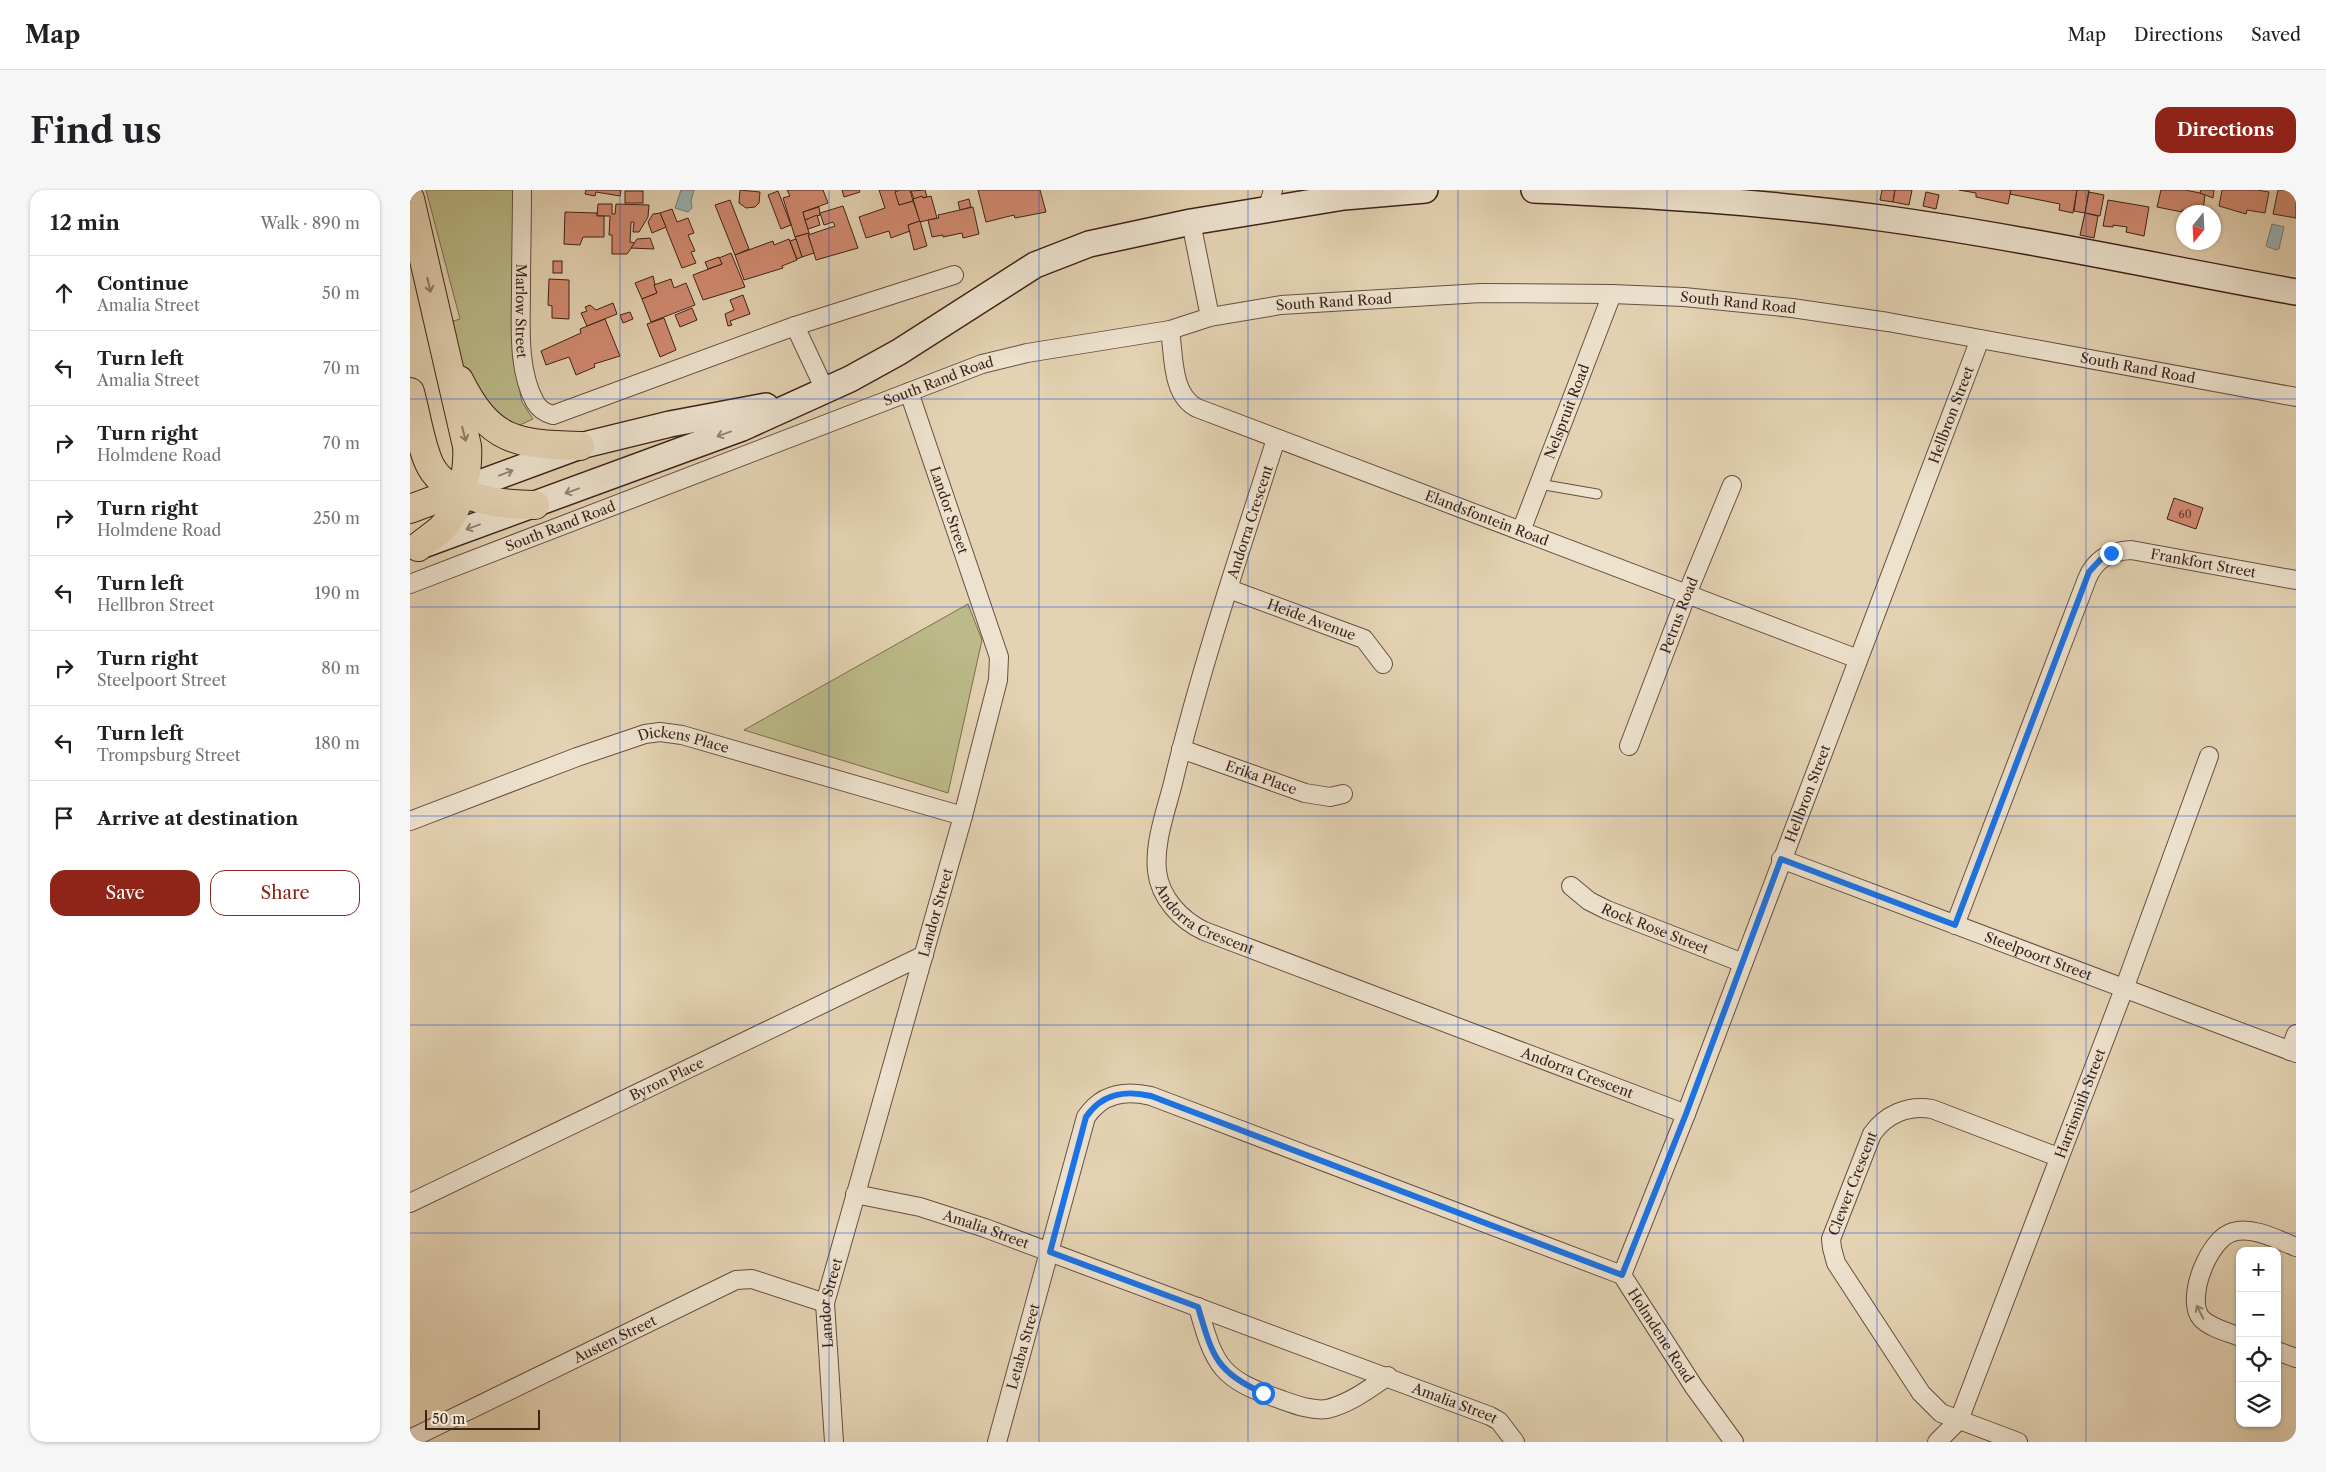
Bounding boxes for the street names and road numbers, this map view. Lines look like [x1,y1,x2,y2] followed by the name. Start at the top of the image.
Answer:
[512,264,531,359] street label: Marlow Street
[1679,288,1797,317] street label: South Rand Road
[1274,289,1393,315] street label: South Rand Road
[2079,349,2197,387] street label: South Rand Road
[881,352,996,410] street label: South Rand Road
[1541,361,1593,461] street label: Nelspruit Road
[1925,364,1978,466] street label: Hellbron Street
[1223,463,1277,582] street label: Andorra Crescent
[926,464,972,556] street label: Landor Street
[1422,486,1552,550] street label: Elandsfontein Road
[503,497,618,555] street label: South Rand Road
[2149,545,2258,582] street label: Frankfort Street
[1656,574,1702,656] street label: Petrus Road
[1265,595,1358,644] street label: Heide Avenue
[635,723,731,757] street label: Dickens Place
[1781,742,1834,845] street label: Hellbron Street
[1223,756,1299,798] street label: Erika Place
[914,866,957,959] street label: Landor Street
[1151,880,1256,958] street label: Andorra Crescent
[1598,900,1711,958] street label: Rock Rose Street
[1982,928,2095,984] street label: Steelpoort Street
[1518,1043,1636,1102] street label: Andorra Crescent
[2051,1046,2109,1161] street label: Harrismith Street
[627,1054,707,1105] street label: Byron Place
[1824,1129,1881,1238] street label: Clewer Crescent
[940,1206,1032,1253] street label: Amalia Street
[816,1256,846,1349] street label: Landor Street
[1624,1285,1698,1386] street label: Holmdene Road
[1003,1301,1044,1392] street label: Letaba Street
[570,1311,659,1367] street label: Austen Street
[1409,1378,1501,1428] street label: Amalia Street

